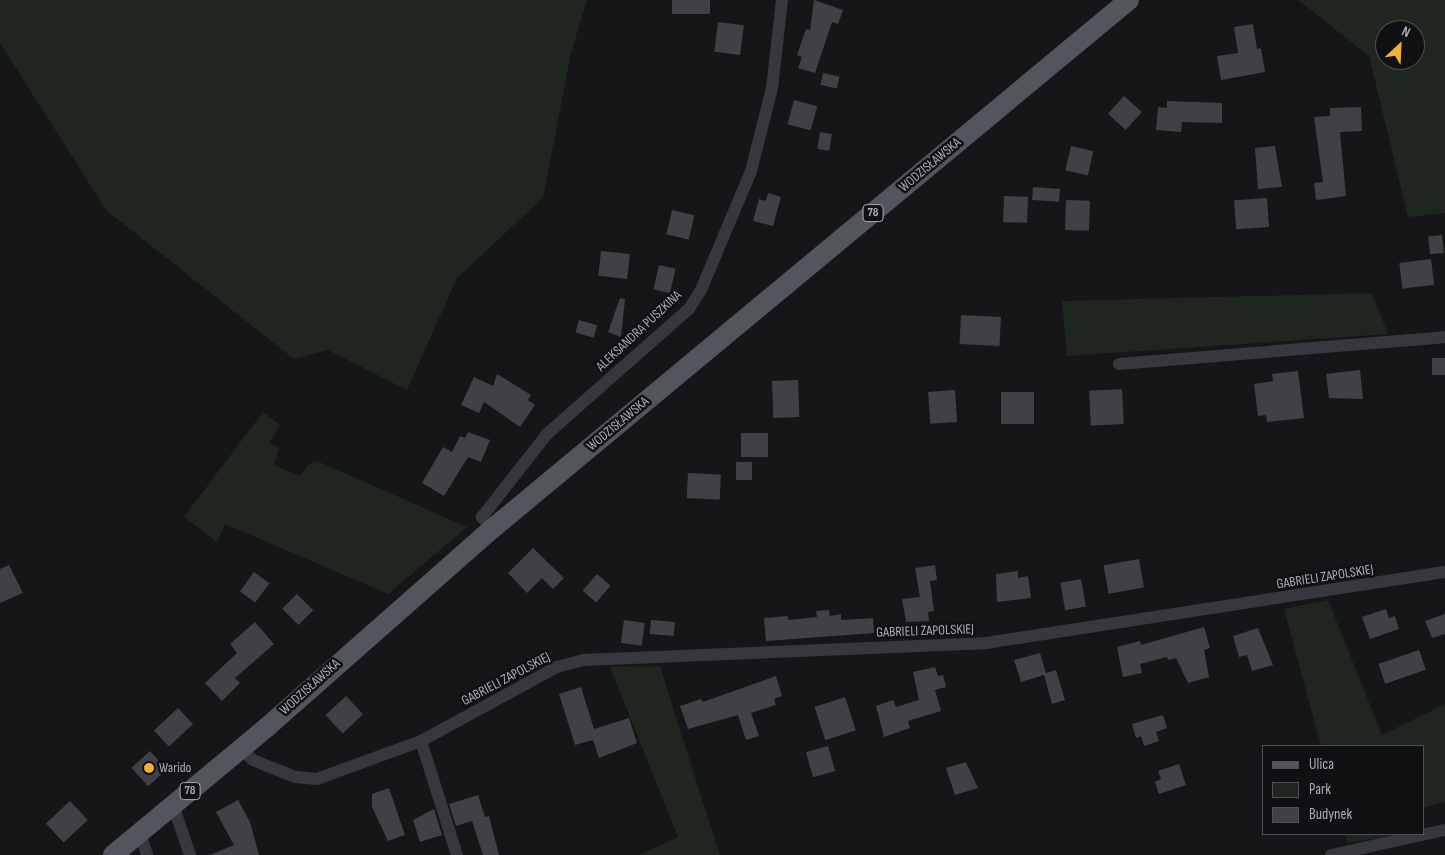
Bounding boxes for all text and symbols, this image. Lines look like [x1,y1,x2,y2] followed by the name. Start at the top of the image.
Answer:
[1375,20,1425,70] north arrow
[1399,23,1413,41] text: N
[896,134,964,196] street label: WODZISŁAWSKA
[862,204,884,222] road number: 78
[593,287,685,375] street label: ALEKSANDRA PUSZKINA
[584,393,652,455] street label: WODZISŁAWSKA
[1275,561,1375,593] street label: GABRIELI ZAPOLSKIEJ
[876,621,974,641] street label: GABRIELI ZAPOLSKIEJ
[459,649,553,709] street label: GABRIELI ZAPOLSKIEJ
[276,655,344,719] street label: WODZISŁAWSKA
[1262,745,1425,835] legend
[1309,755,1334,774] text: Ulica
[159,760,191,776] place label: Warido
[143,762,155,774] marker: Warido
[1309,780,1331,799] text: Park
[179,781,201,800] road number: 78
[1309,805,1352,824] text: Budynek

